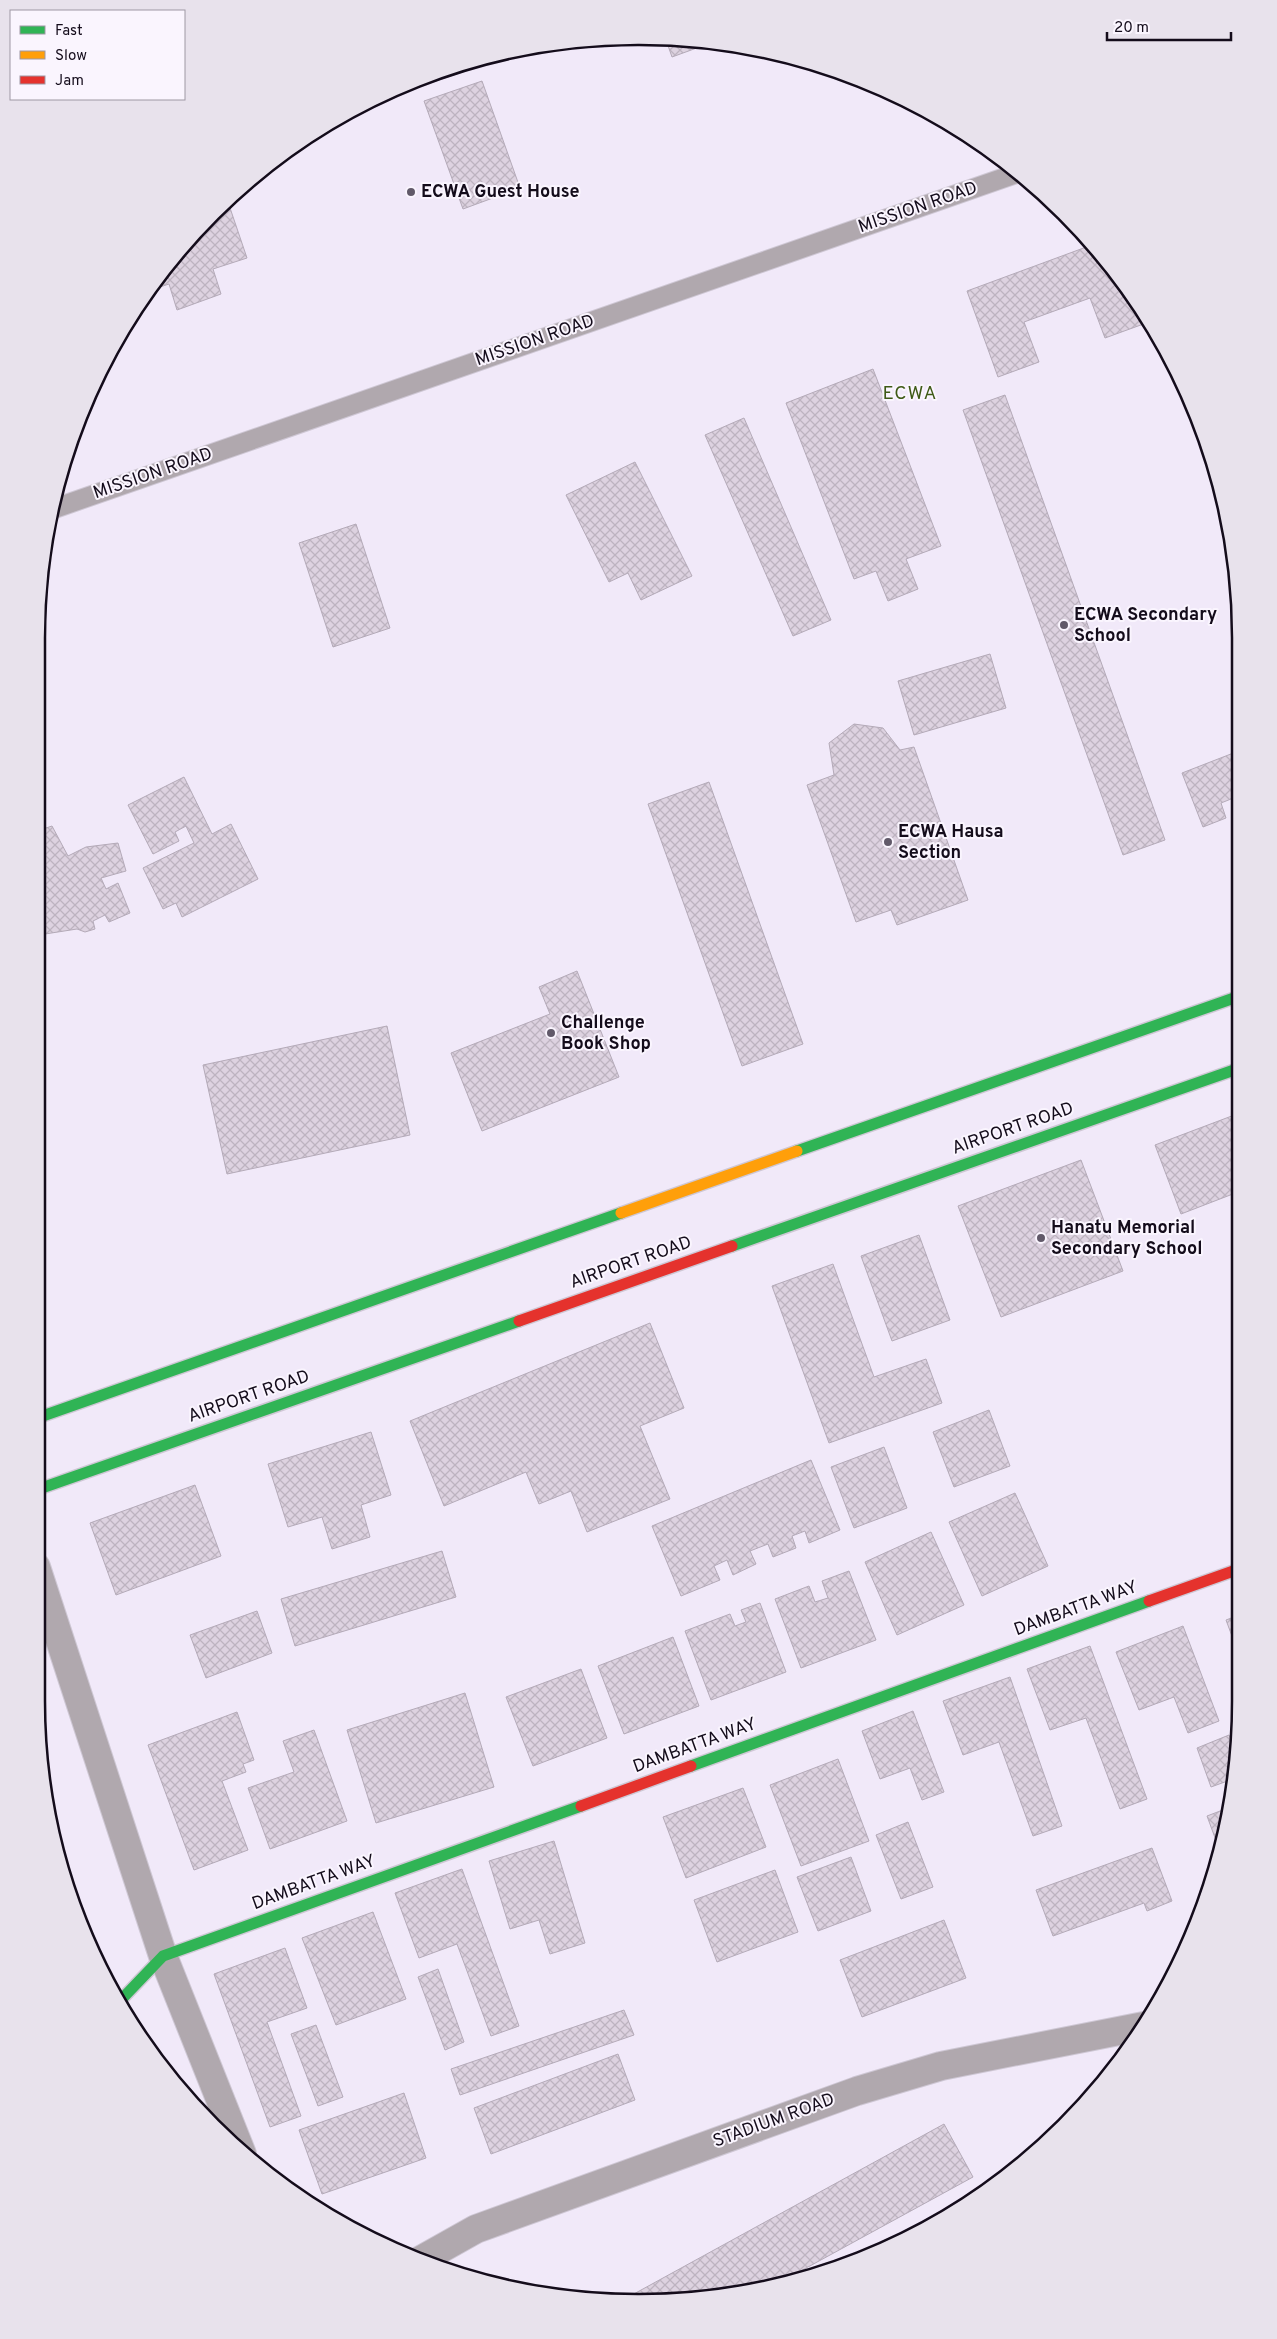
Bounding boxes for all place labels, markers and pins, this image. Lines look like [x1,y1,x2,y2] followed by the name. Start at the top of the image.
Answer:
[421,181,580,204] place label: ECWA Guest House
[405,186,417,198] marker: ECWA Guest House
[1074,604,1217,648] place label: ECWA Secondary School
[1058,619,1070,631] marker: ECWA Secondary School
[898,821,1004,865] place label: ECWA Hausa Section
[882,836,894,848] marker: ECWA Hausa Section
[561,1012,651,1056] place label: Challenge Book Shop
[545,1027,557,1039] marker: Challenge Book Shop
[1051,1217,1202,1261] place label: Hanatu Memorial Secondary School
[1035,1232,1047,1244] marker: Hanatu Memorial Secondary School

